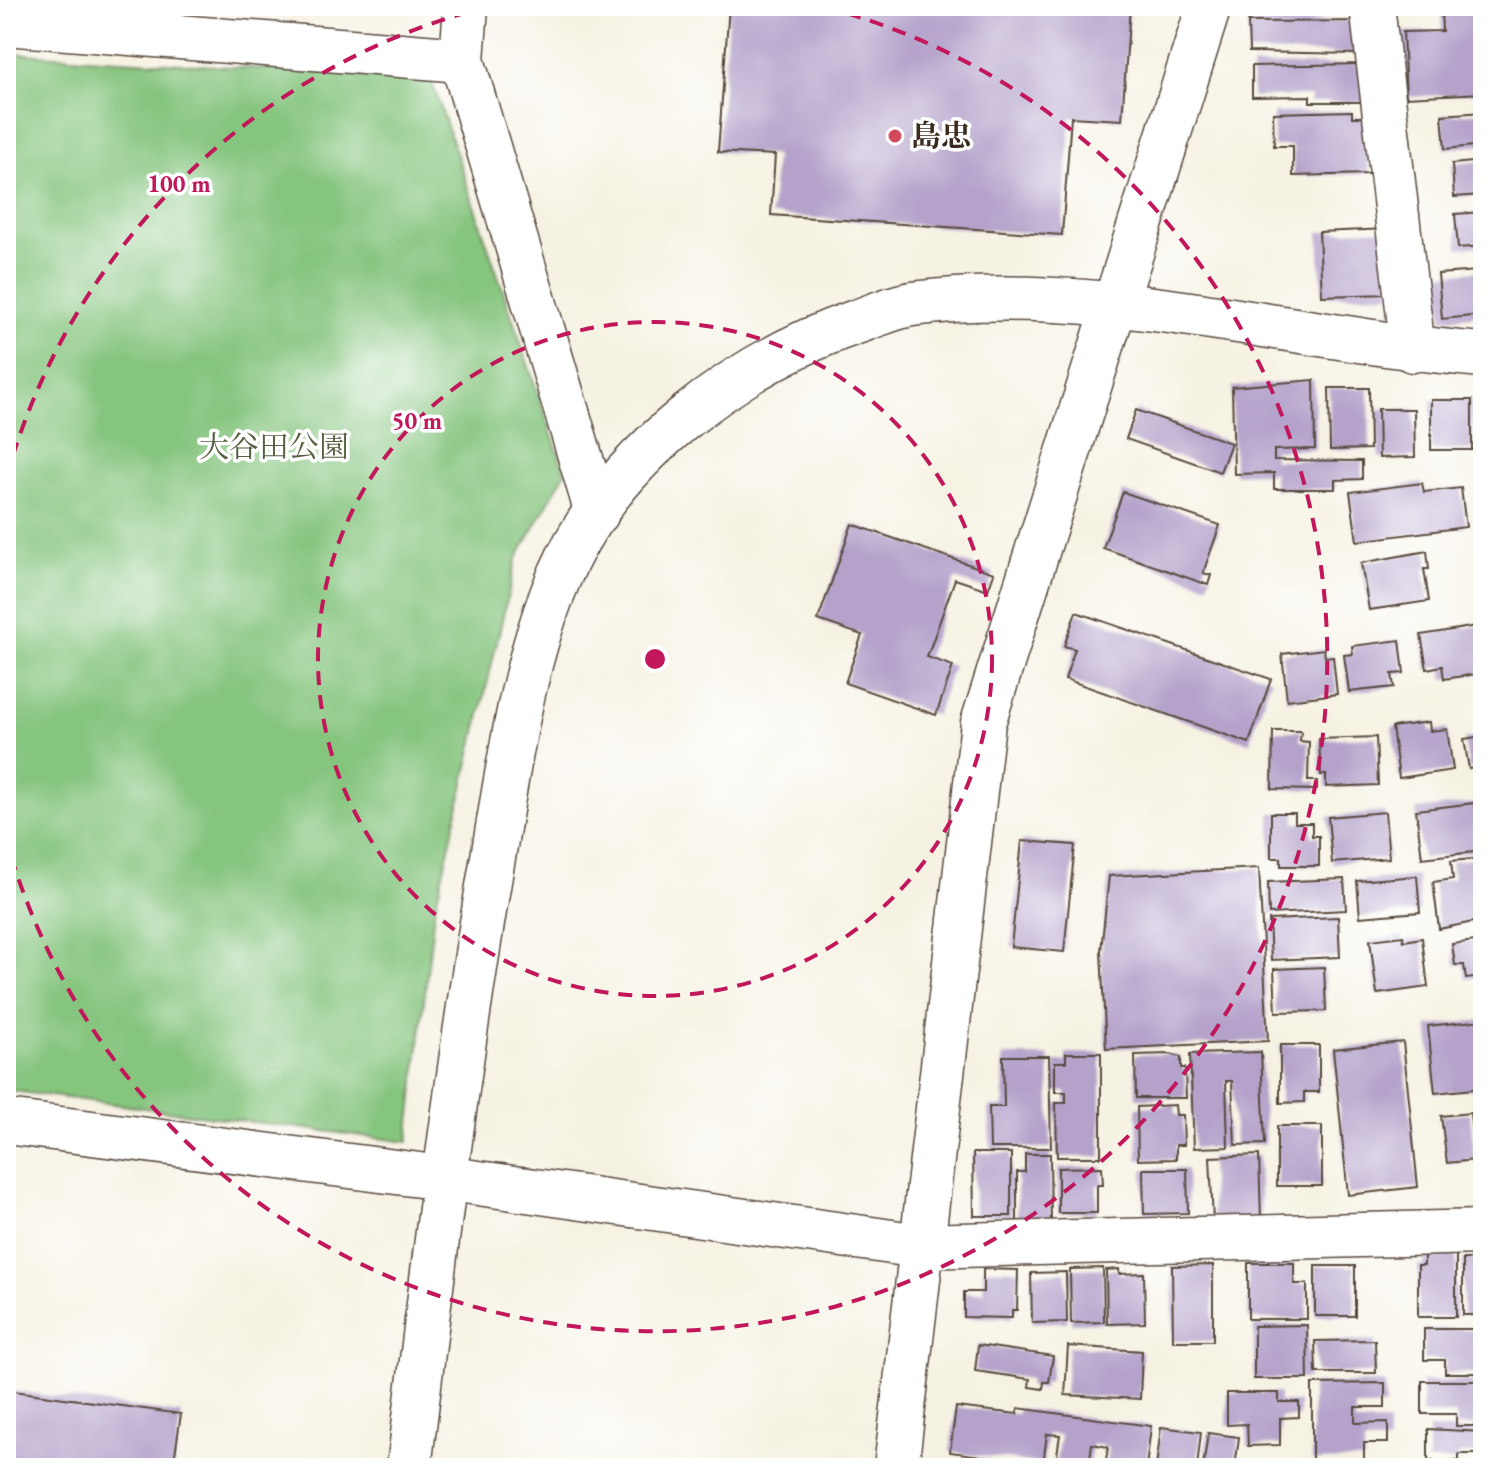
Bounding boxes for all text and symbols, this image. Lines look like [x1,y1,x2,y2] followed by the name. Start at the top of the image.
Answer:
[911,116,971,155] place label: 島忠
[886,127,904,145] marker: 島忠
[147,168,211,199] text: 100 m
[392,405,442,436] text: 50 m
[199,427,349,466] park label: 大谷田公園
[641,645,669,673] centre of rings

